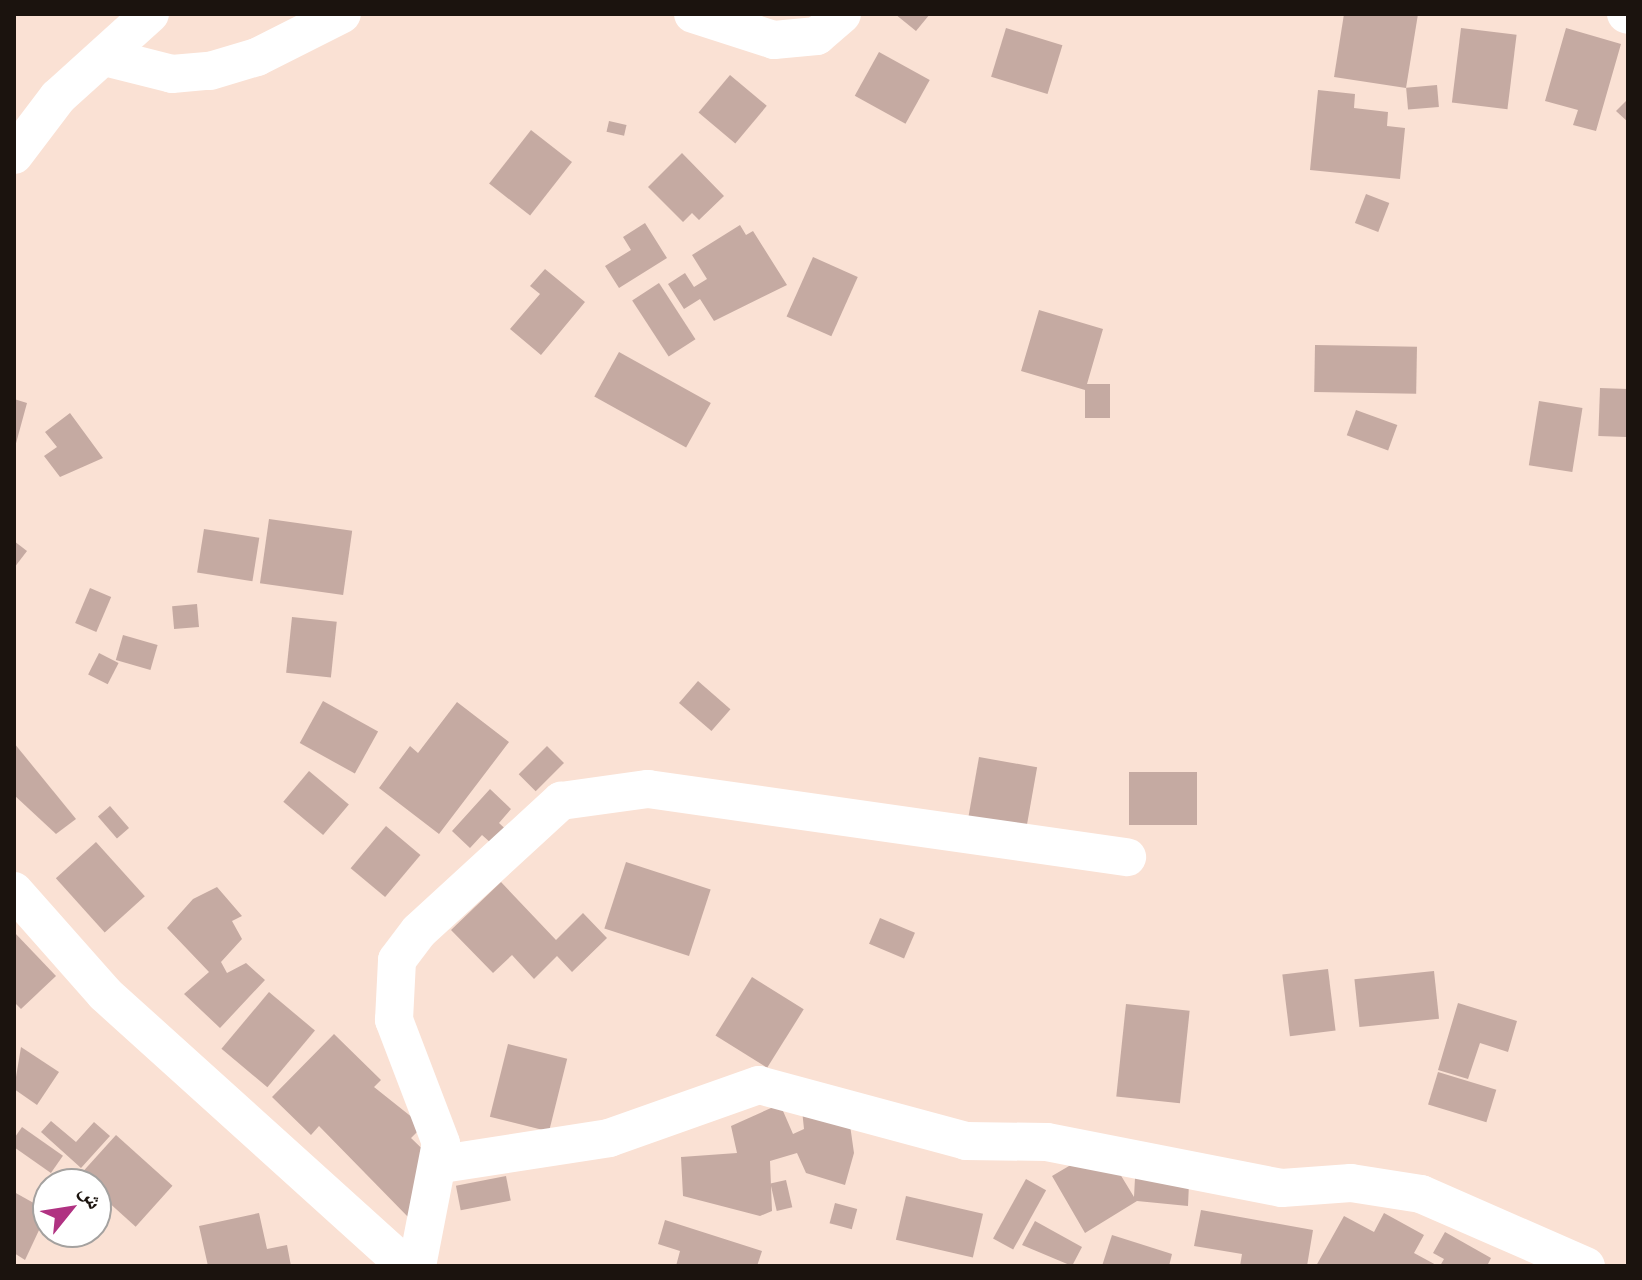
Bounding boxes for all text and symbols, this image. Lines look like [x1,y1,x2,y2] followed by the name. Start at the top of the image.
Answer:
[32,1168,112,1248] north arrow
[74,1180,108,1214] text: ش

